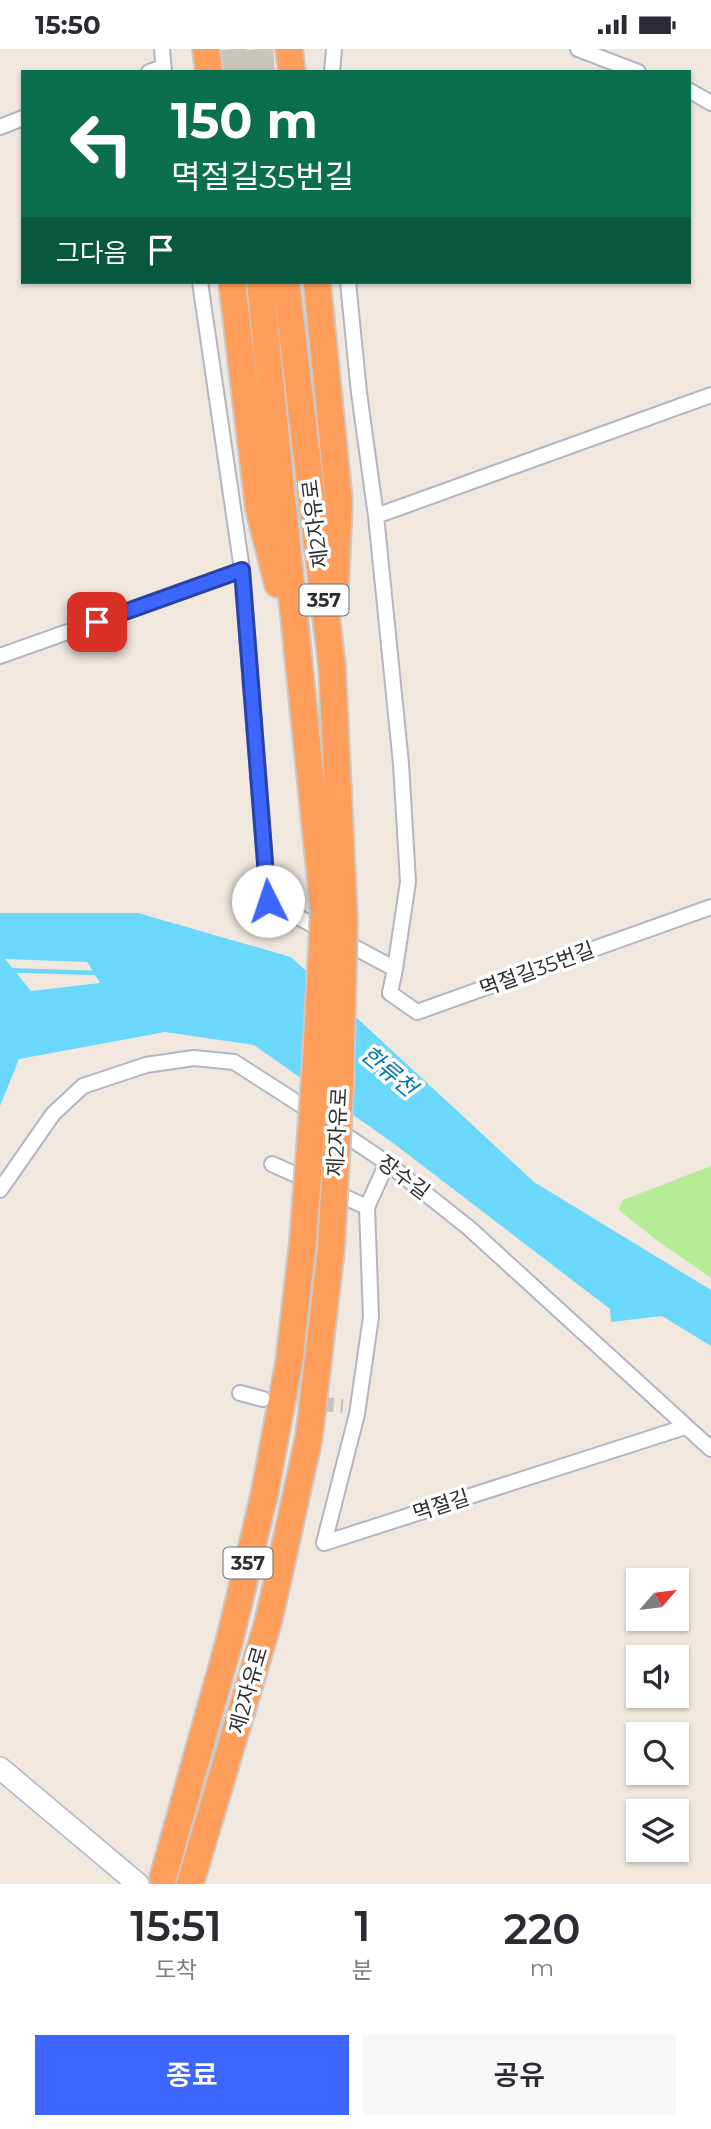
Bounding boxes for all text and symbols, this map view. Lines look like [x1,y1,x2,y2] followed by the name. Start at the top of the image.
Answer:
[35,9,101,41] text: 15:50
[171,91,318,150] text: 150 m
[56,98,147,189] icon: left
[171,157,354,196] text: 멱절길35번길
[142,231,180,269] icon: arrive
[56,237,128,269] text: 그다음
[297,478,333,570] street label: 제2자유로
[300,585,348,615] road number: 357
[67,592,127,652] pin
[78,603,116,641] icon: arrive
[231,864,305,938] position arrow
[476,937,598,1001] street label: 멱절길35번길
[356,1040,424,1104] water label: 한류천
[322,1087,352,1177] street label: 제2자유로
[373,1150,435,1204] street label: 장수길
[410,1484,472,1526] street label: 멱절길
[224,1547,272,1579] road number: 357
[626,1568,690,1631] north arrow
[626,1568,689,1862] map controls
[224,1644,272,1736] street label: 제2자유로
[626,1645,689,1708] button: sound
[626,1722,689,1785] button: search
[626,1799,689,1862] button: layers
[130,1900,222,1952] text: 15:51
[355,1900,371,1952] text: 1
[503,1903,581,1955] text: 220
[530,1954,554,1982] text: m
[155,1956,197,1984] text: 도착
[352,1956,373,1984] text: 분
[35,2035,349,2115] button: 종료
[363,2035,676,2115] button: 공유

